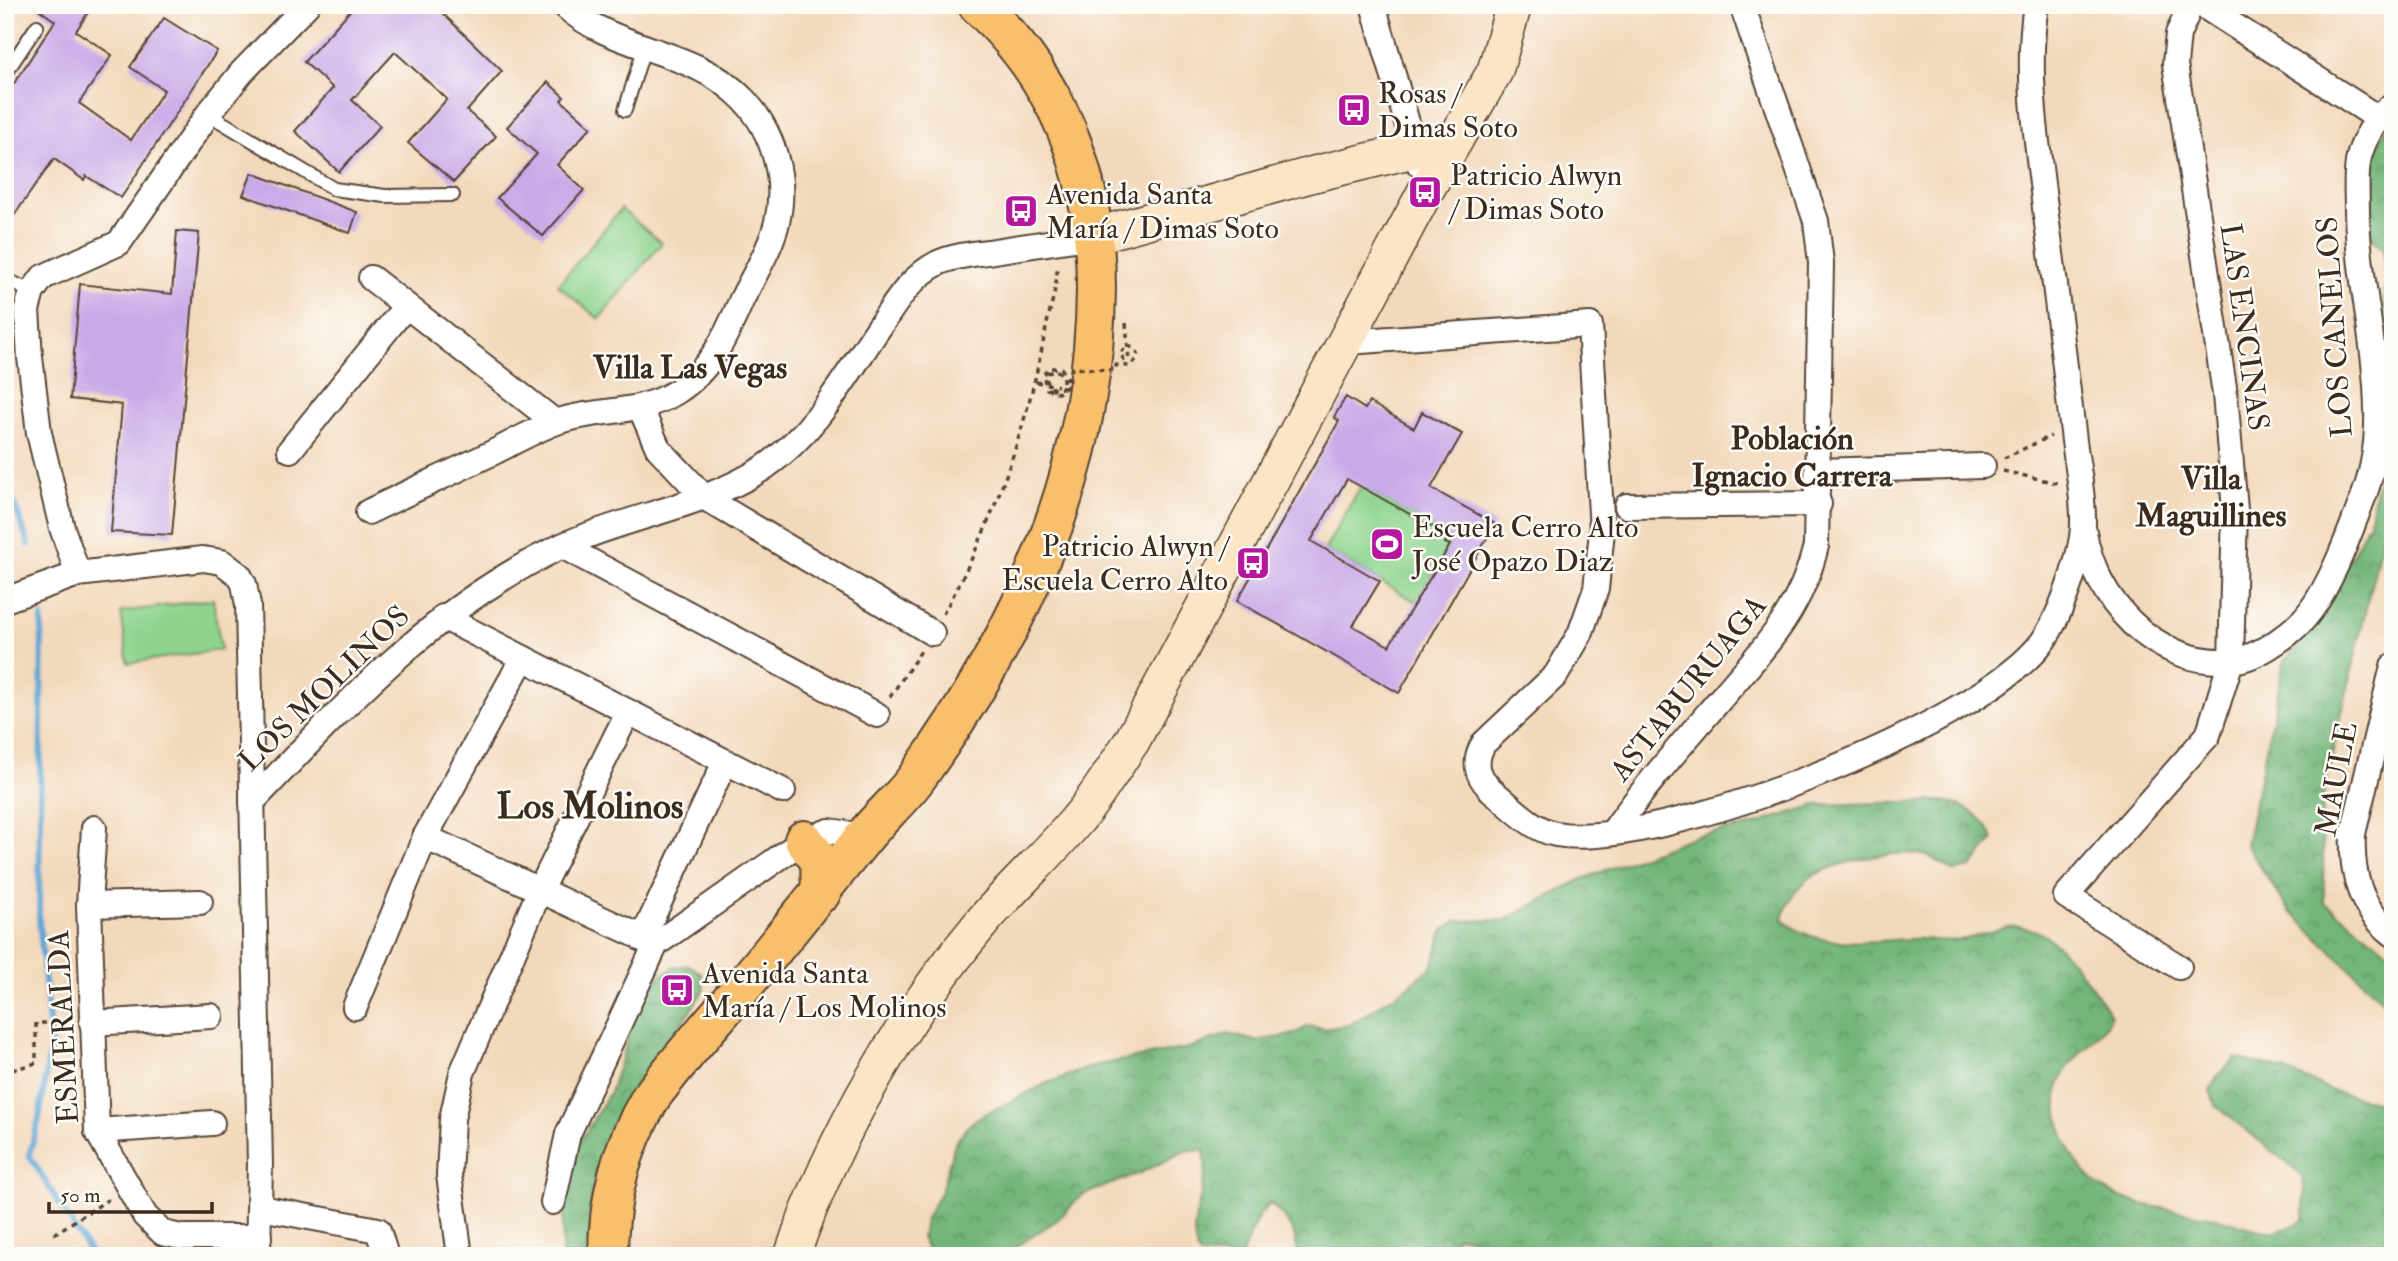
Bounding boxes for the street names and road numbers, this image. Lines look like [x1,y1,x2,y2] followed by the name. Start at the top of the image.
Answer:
[2308,215,2361,439] street label: LOS CANELOS
[2212,221,2277,433] street label: LAS ENCINAS
[1601,588,1775,790] street label: ASTABURUAGA
[231,597,418,779] street label: LOS MOLINOS
[2307,719,2366,839] street label: MAULE
[40,929,87,1125] street label: ESMERALDA

